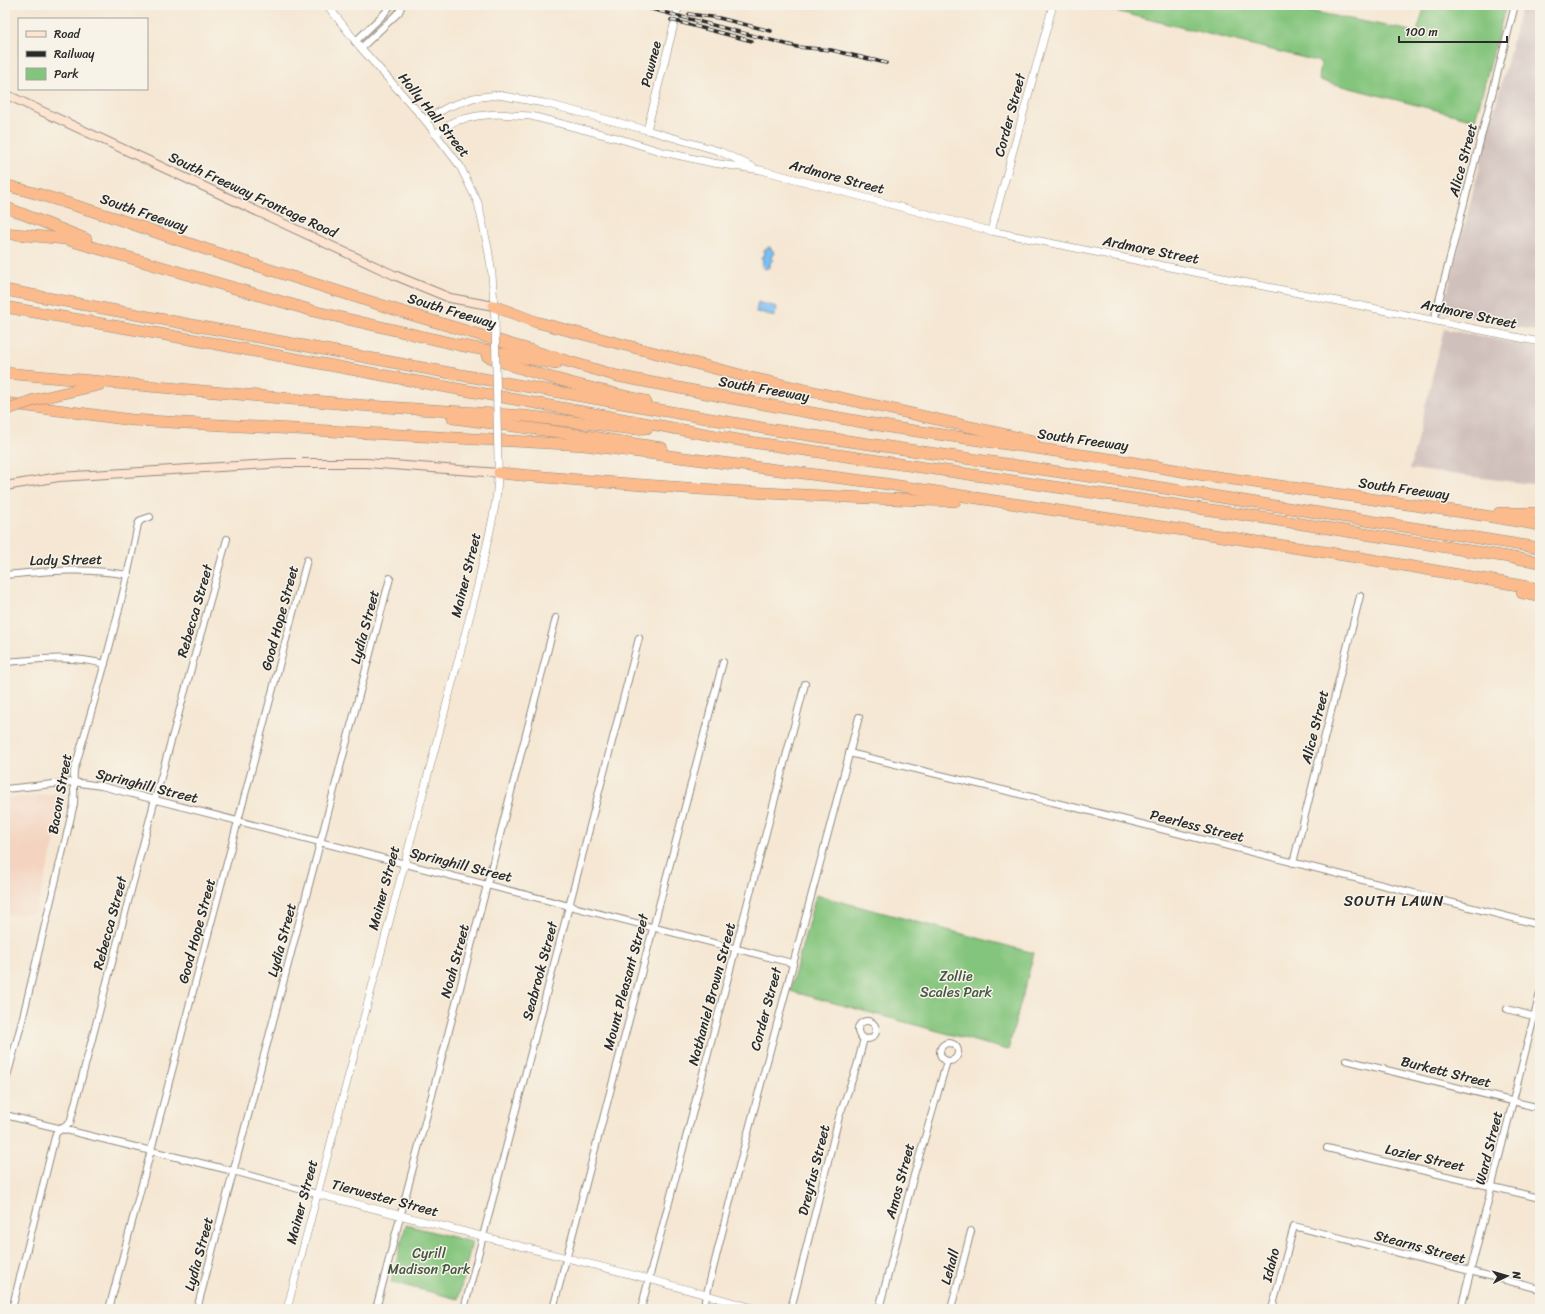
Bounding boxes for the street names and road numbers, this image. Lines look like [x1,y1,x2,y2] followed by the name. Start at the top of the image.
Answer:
[633,38,669,90] street label: Pawnee
[392,67,476,163] street label: Holly Hall Street
[987,69,1034,160] street label: Corder Street
[1441,120,1485,200] street label: Alice Street
[164,145,343,246] street label: South Freeway Frontage Road
[786,152,887,202] street label: Ardmore Street
[97,186,192,240] street label: South Freeway
[1100,228,1201,272] street label: Ardmore Street
[404,286,500,337] street label: South Freeway
[1418,291,1519,336] street label: Ardmore Street
[717,369,812,409] street label: South Freeway
[1036,421,1131,459] street label: South Freeway
[1357,470,1452,508] street label: South Freeway
[443,530,489,620] street label: Mainer Street
[30,547,102,573] street label: Lady Street
[170,560,221,661] street label: Rebecca Street
[254,563,306,673] street label: Good Hope Street
[343,587,387,667] street label: Lydia Street
[1294,688,1336,767] street label: Alice Street
[41,752,79,836] street label: Bacon Street
[93,761,201,811] street label: Springhill Street
[1147,802,1247,850] street label: Peerless Street
[407,840,515,890] street label: Springhill Street
[361,843,407,933] street label: Mainer Street
[86,872,135,973] street label: Rebecca Street
[171,876,223,986] street label: Good Hope Street
[260,900,304,980] street label: Lydia Street
[596,910,657,1053] street label: Mount Pleasant Street
[515,917,566,1023] street label: Seabrook Street
[681,920,743,1068] street label: Nathaniel Brown Street
[433,921,477,1001] street label: Noah Street
[743,963,790,1054] street label: Corder Street
[1398,1049,1494,1095] street label: Burkett Street
[1468,1108,1510,1188] street label: Ward Street
[791,1122,837,1218] street label: Dreyfus Street
[1383,1137,1467,1179] street label: Lozier Street
[878,1140,922,1223] street label: Amos Street
[279,1157,325,1247] street label: Mainer Street
[329,1172,441,1224] street label: Tierwester Street
[177,1214,221,1294] street label: Lydia Street
[1372,1223,1468,1271] street label: Stearns Street
[933,1245,967,1288] street label: Lehall
[1254,1245,1287,1286] street label: Idaho

